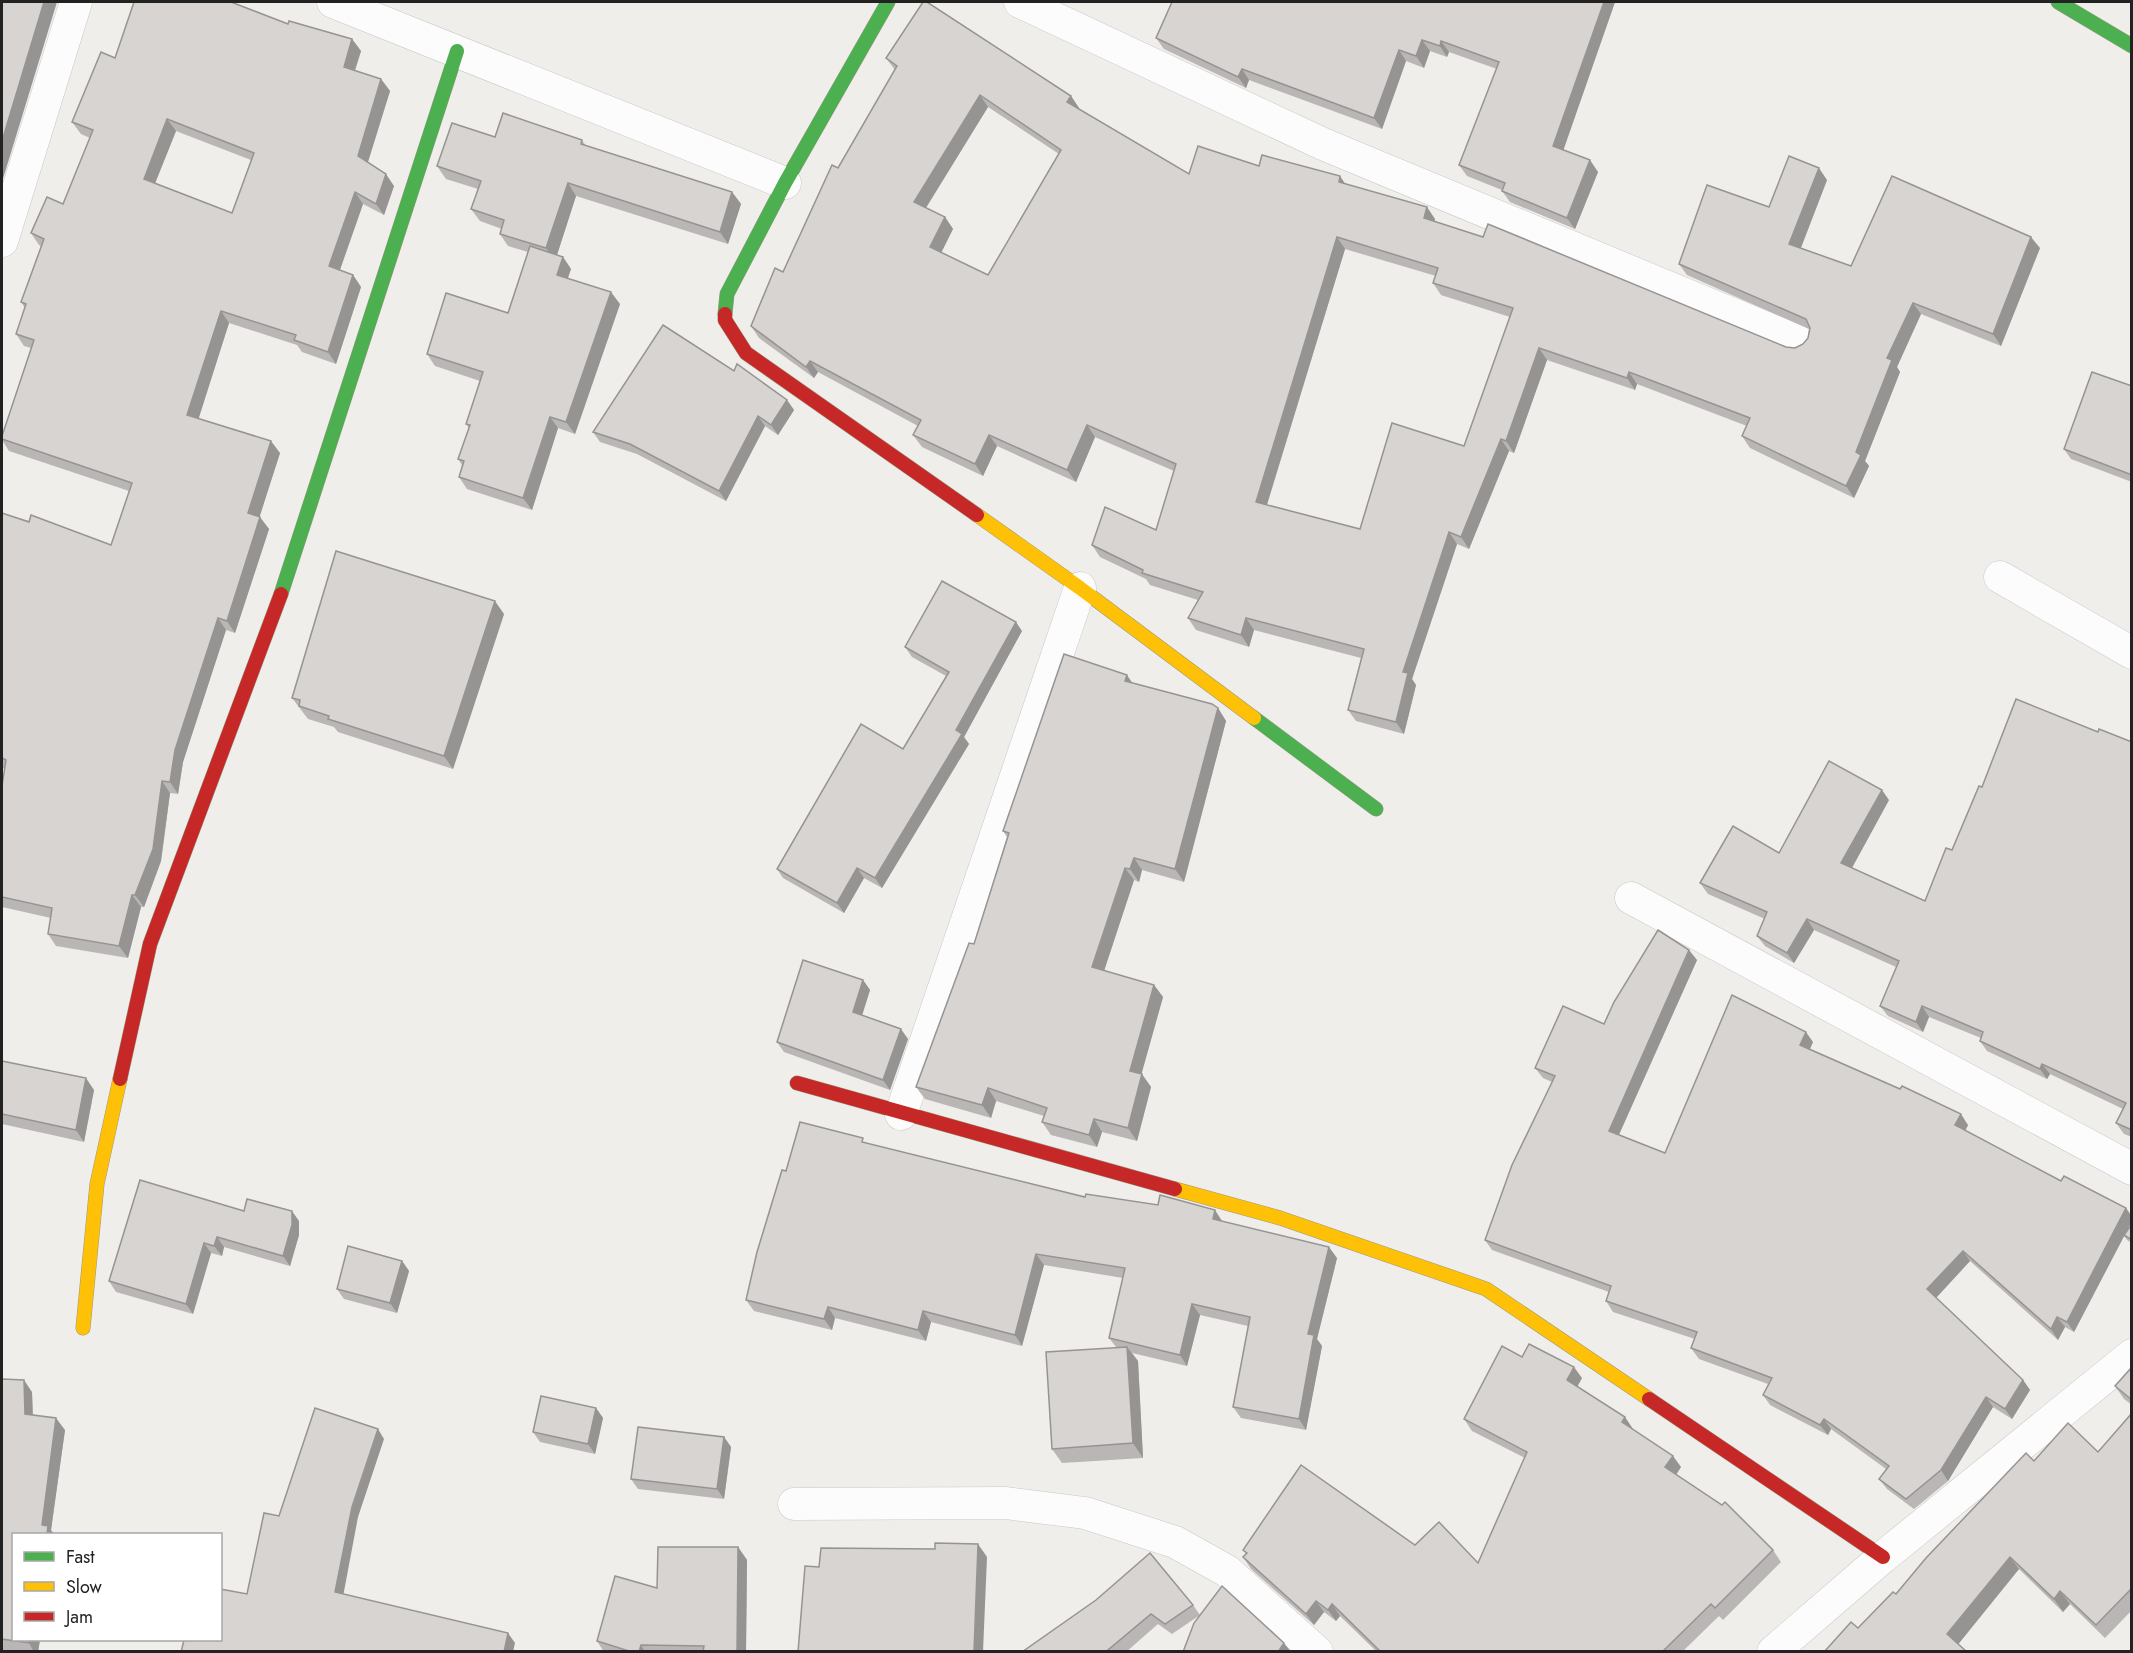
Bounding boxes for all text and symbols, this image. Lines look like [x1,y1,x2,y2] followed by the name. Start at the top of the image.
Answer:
[12,1533,222,1641] legend
[66,1544,95,1570] text: Fast
[66,1574,103,1600] text: Slow
[64,1604,93,1630] text: Jam

